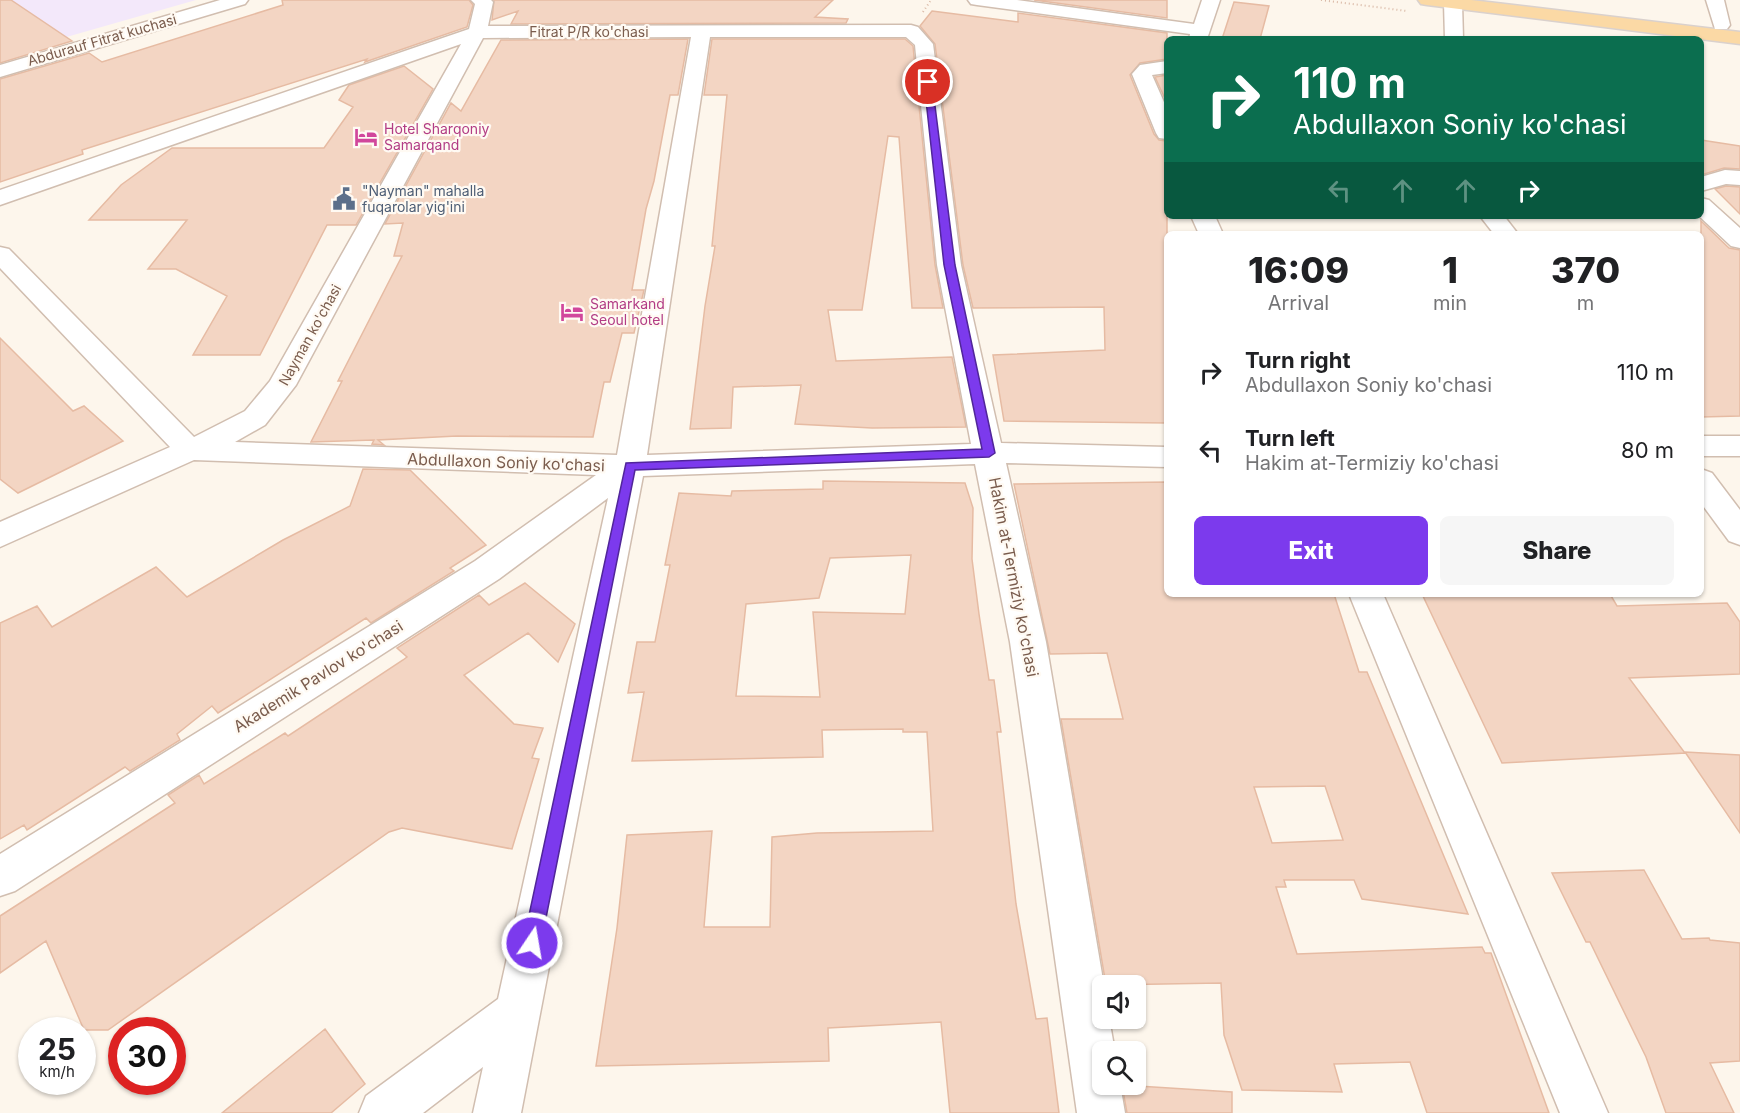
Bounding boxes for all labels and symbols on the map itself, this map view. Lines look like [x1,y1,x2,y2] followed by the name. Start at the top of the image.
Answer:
[25,10,178,69] street label: Abdurauf Fitrat kuchasi
[529,23,649,40] street label: Fitrat P/R ko'chasi
[902,56,953,107] pin
[384,120,490,153] place label: Hotel Sharqoniy Samarqand
[353,124,379,150] hotel icon: Hotel Sharqoniy Samarqand
[362,182,484,215] place label: "Nayman" mahalla fuqarolar yig'ini
[331,186,357,212] public building icon: "Nayman" mahalla fuqarolar yig'ini
[275,281,344,388] street label: Nayman ko'chasi
[590,295,665,328] place label: Samarkand Seoul hotel
[559,299,585,325] hotel icon: Samarkand Seoul hotel
[407,449,605,475] street label: Abdullaxon Soniy ko'chasi
[985,475,1043,679] street label: Hakim at-Termiziy ko'chasi
[230,616,406,736] street label: Akademik Pavlov ko'chasi
[500,911,564,975] position arrow
[108,1017,186,1095] speed limit sign: 30

